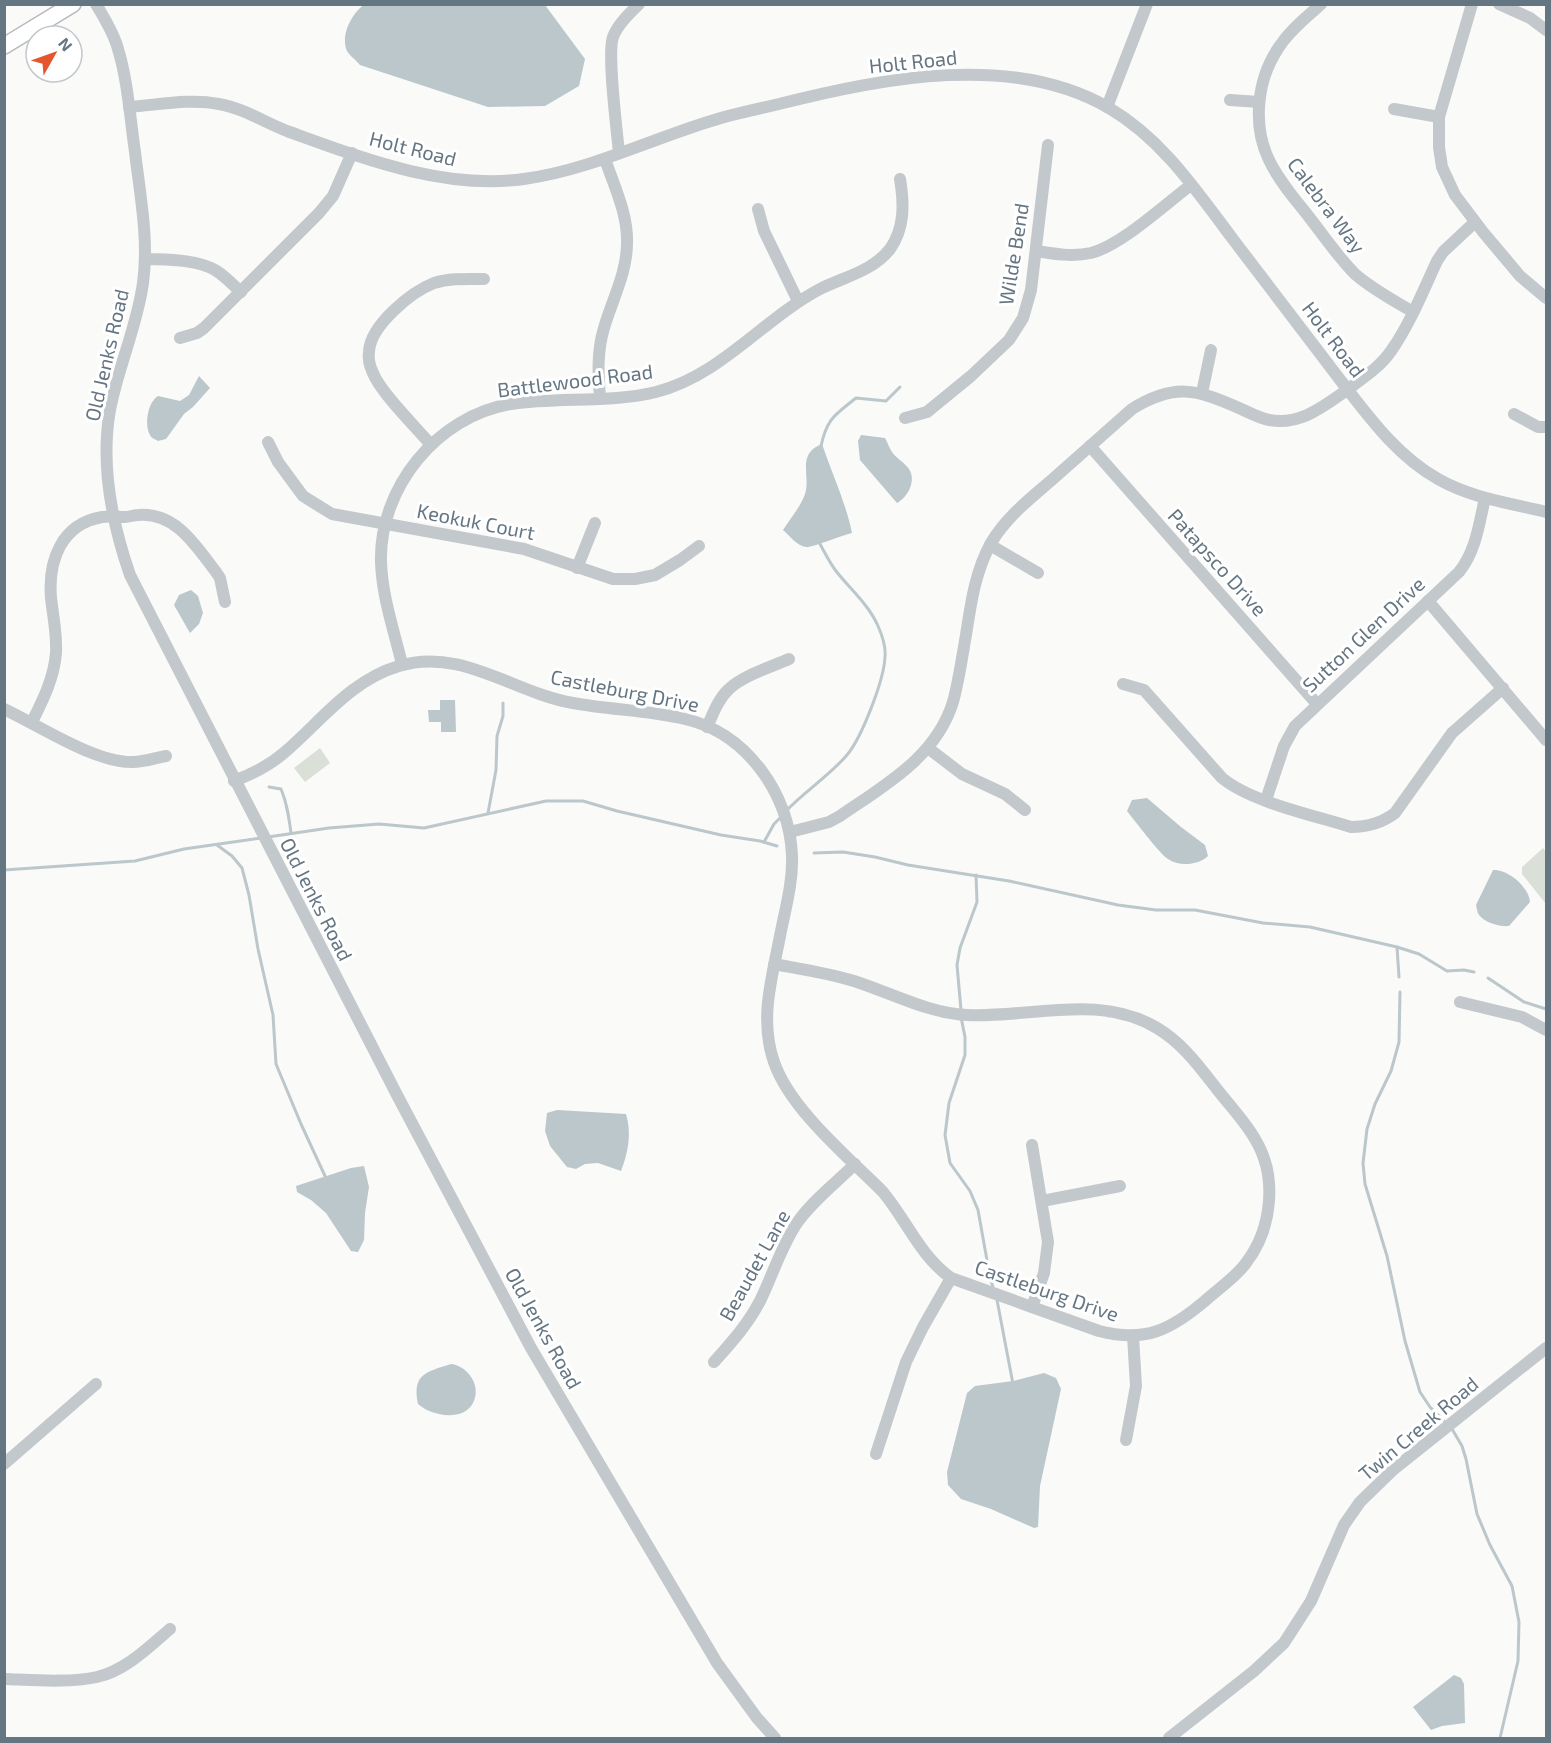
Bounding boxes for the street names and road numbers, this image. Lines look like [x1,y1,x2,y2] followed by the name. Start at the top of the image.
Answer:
[868,44,958,78] street label: Holt Road
[367,126,459,170] street label: Holt Road
[1283,152,1371,258] street label: Calebra Way
[993,201,1033,307] street label: Wilde Bend
[79,287,133,423] street label: Old Jenks Road
[1298,296,1370,382] street label: Holt Road
[496,359,654,401] street label: Battlewood Road
[415,498,537,544] street label: Keokuk Court
[1164,503,1272,621] street label: Patapsco Drive
[1297,571,1429,697] street label: Sutton Glen Drive
[549,664,701,716] street label: Castleburg Drive
[276,833,358,965] street label: Old Jenks Road
[714,1205,794,1325] street label: Beaudet Lane
[972,1254,1122,1326] street label: Castleburg Drive
[501,1263,587,1393] street label: Old Jenks Road
[1353,1371,1483,1485] street label: Twin Creek Road

